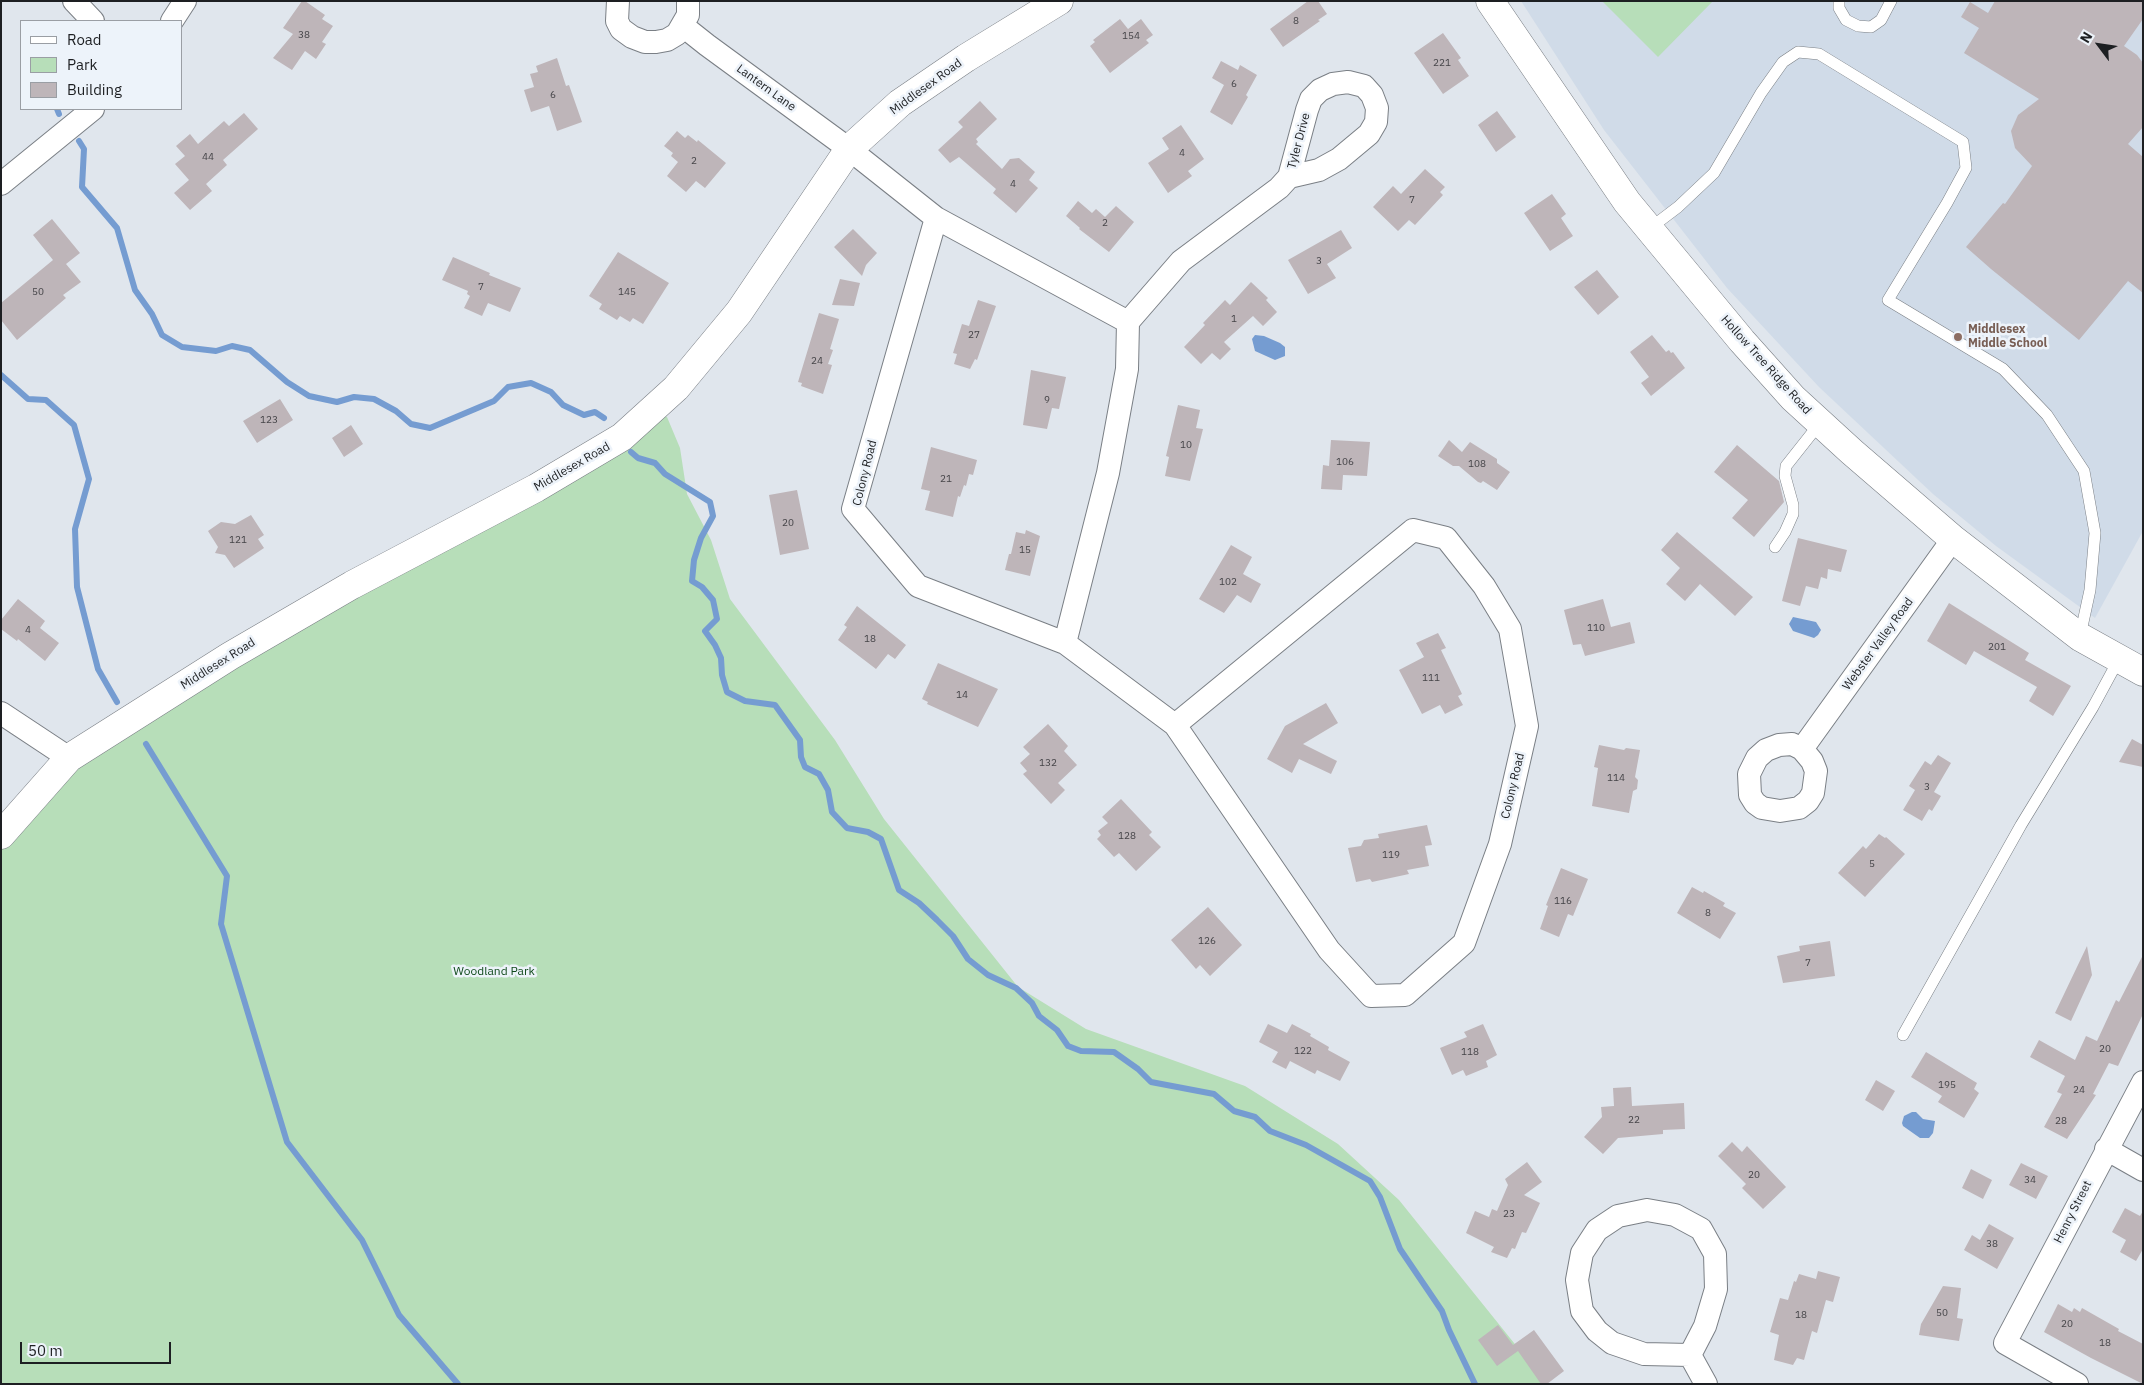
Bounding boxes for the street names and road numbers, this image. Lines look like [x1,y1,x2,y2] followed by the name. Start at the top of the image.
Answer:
[887,56,965,118] street label: Middlesex Road
[734,62,798,114] street label: Lantern Lane
[1285,111,1313,171] street label: Tyler Drive
[1718,313,1814,417] street label: Hollow Tree Ridge Road
[531,439,613,495] street label: Middlesex Road
[850,439,880,507] street label: Colony Road
[1840,595,1916,693] street label: Webster Valley Road
[178,635,258,693] street label: Middlesex Road
[1498,752,1528,820] street label: Colony Road
[2051,1178,2095,1246] street label: Henry Street

